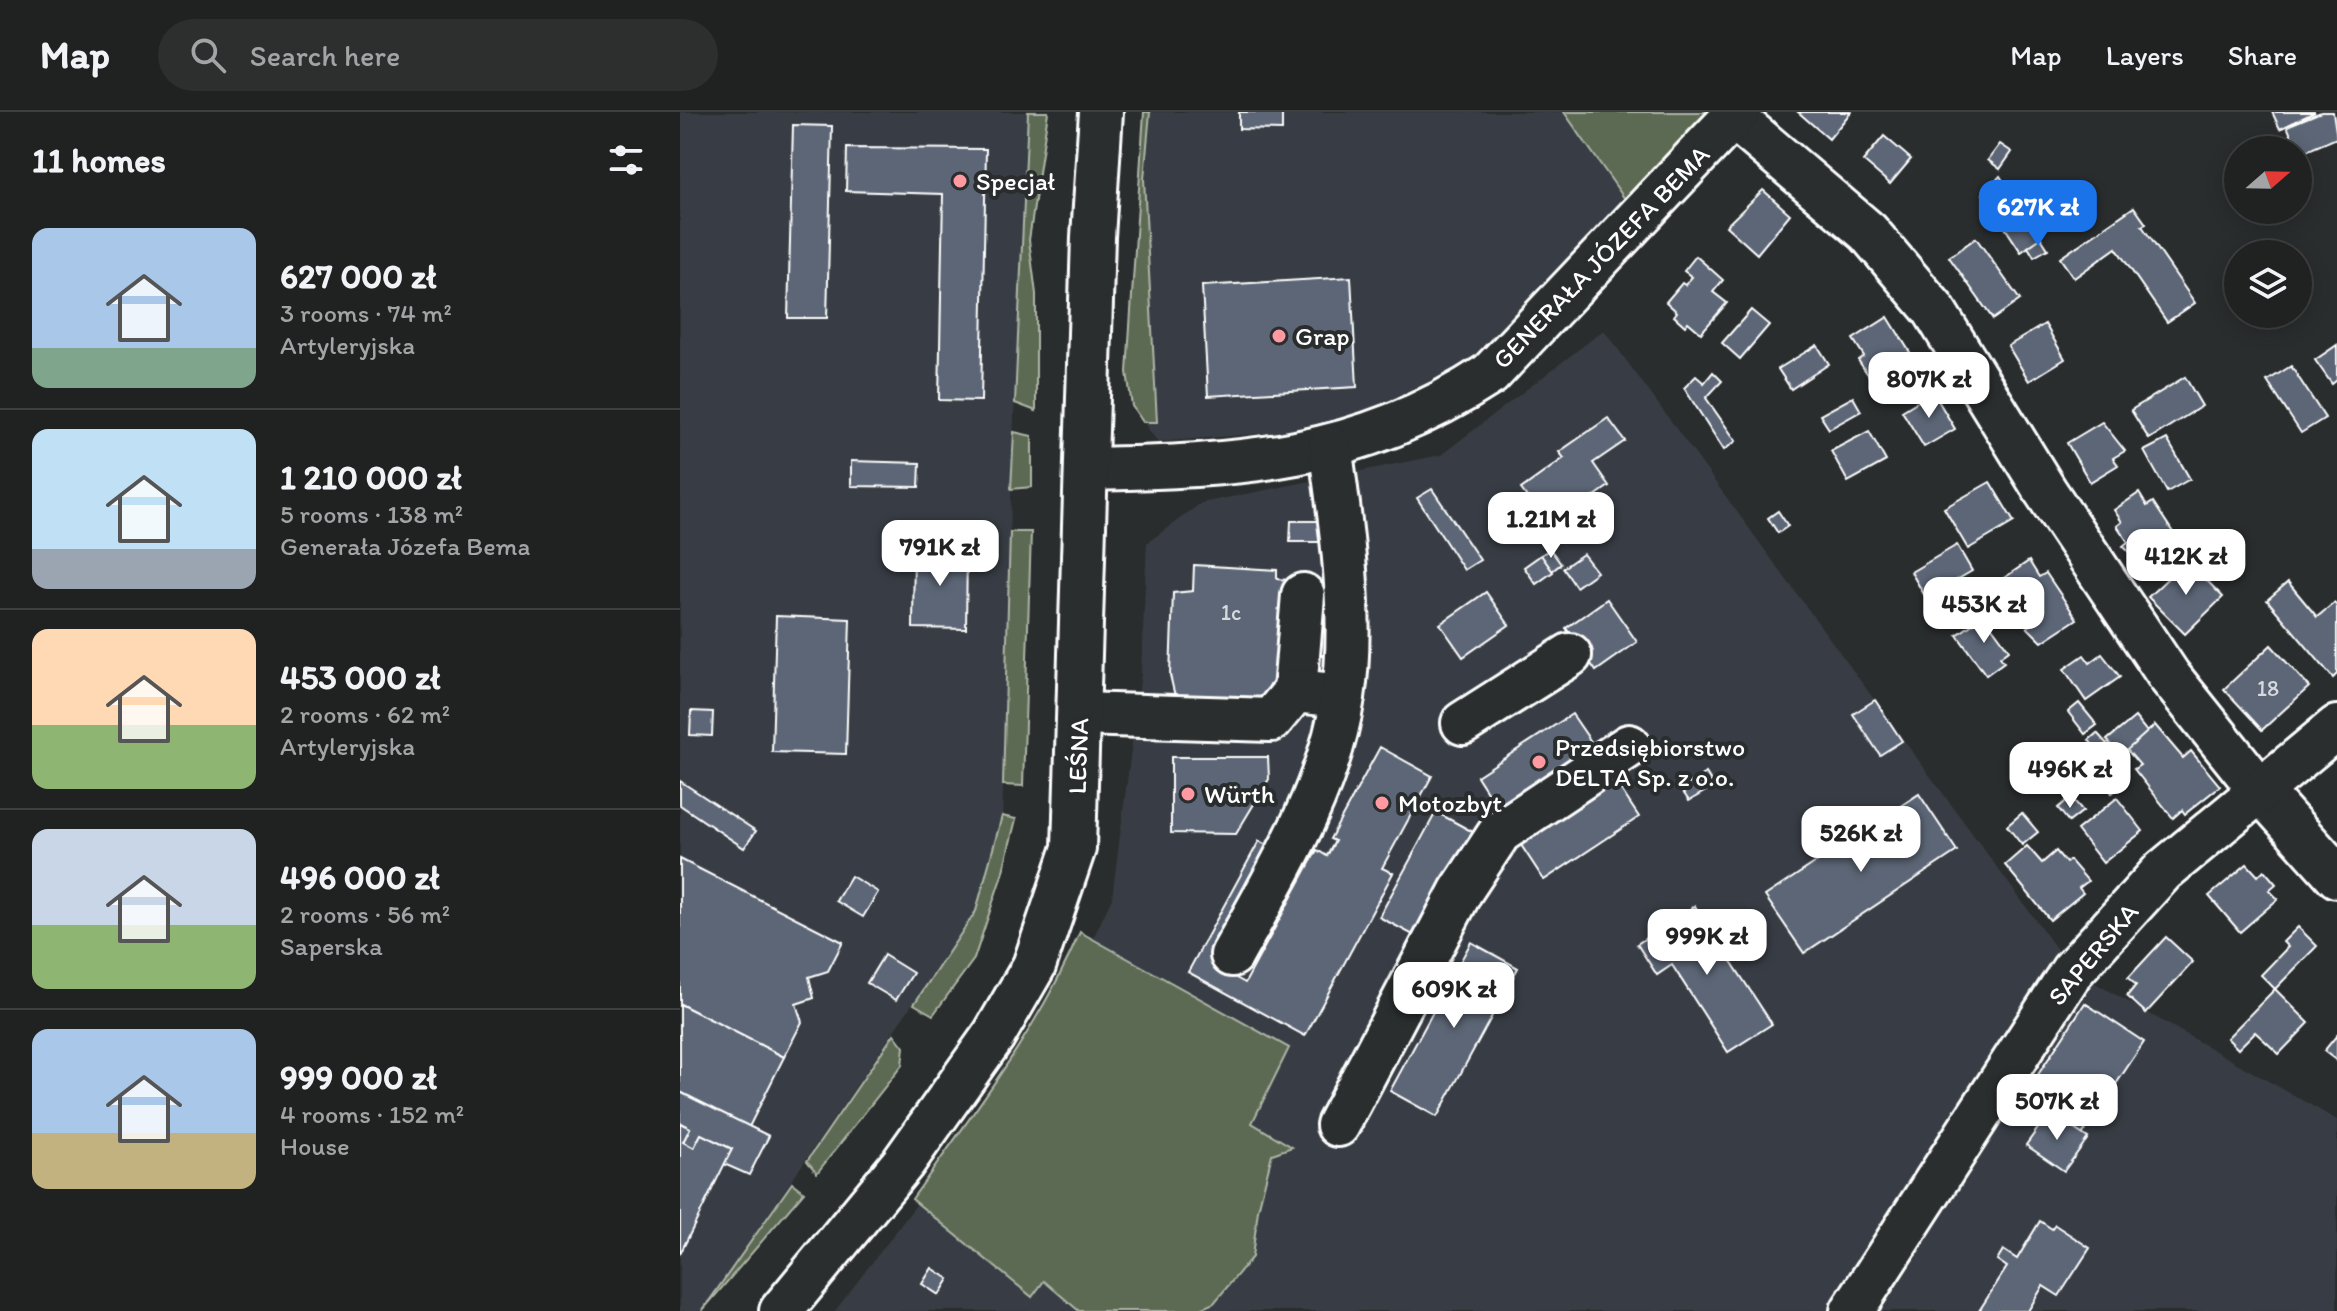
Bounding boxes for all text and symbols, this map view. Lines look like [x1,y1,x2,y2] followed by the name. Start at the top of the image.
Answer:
[158,19,718,91] search box
[40,32,110,78] text: Map
[186,33,230,77] icon: search
[250,37,400,74] text: Search here
[2010,38,2062,72] text: Map
[2106,38,2184,72] text: Layers
[2228,38,2297,72] text: Share
[2224,136,2312,224] north arrow
[2224,136,2312,328] map controls
[604,138,648,182] icon: filters
[1486,138,1716,375] street label: GENERAŁA JÓZEFA BEMA
[32,140,166,181] text: 11 homes
[976,165,1056,197] place label: Specjał
[951,172,969,190] marker: Specjał
[1964,180,2112,248] pin: 627K zł
[1997,190,2079,222] text: 627K zł
[2224,240,2312,328] button: layers
[280,256,436,297] text: 627 000 zł
[96,260,192,356] icon: home
[280,297,452,329] text: 3 rooms · 74 m²
[1295,320,1350,352] place label: Grap
[1270,327,1288,345] marker: Grap
[280,329,415,361] text: Artyleryjska
[1855,352,2003,420] pin: 807K zł
[1886,362,1972,394] text: 807K zł
[280,457,462,498] text: 1 210 000 zł
[96,461,192,557] icon: home
[1468,492,1634,560] pin: 1.21M zł
[280,498,463,530] text: 5 rooms · 138 m²
[1506,502,1596,534] text: 1.21M zł
[866,520,1014,588] pin: 791K zł
[2112,529,2260,597] pin: 412K zł
[280,530,530,562] text: Generała Józefa Bema
[900,530,980,562] text: 791K zł
[2144,539,2228,571] text: 412K zł
[1910,577,2058,645] pin: 453K zł
[1941,587,2027,619] text: 453K zł
[1221,599,1241,626] house number: 1c
[280,657,440,698] text: 453 000 zł
[96,661,192,757] icon: home
[2257,675,2279,702] house number: 18
[280,698,450,730] text: 2 rooms · 62 m²
[1061,717,1095,795] street label: LEŚNA
[280,730,415,762] text: Artyleryjska
[1555,731,1745,793] place label: Przedsiębiorstwo DELTA Sp. z o.o.
[1996,742,2144,810] pin: 496K zł
[2028,752,2112,784] text: 496K zł
[1530,753,1548,771] marker: Przedsiębiorstwo DELTA Sp. z o.o.
[1204,778,1275,810] place label: Würth
[1179,785,1197,803] marker: Würth
[1398,787,1502,819] place label: Motozbyt
[1373,794,1391,812] marker: Motozbyt
[1787,806,1935,874] pin: 526K zł
[1819,816,1903,848] text: 526K zł
[280,857,440,898] text: 496 000 zł
[96,861,192,957] icon: home
[2041,896,2145,1012] street label: SAPERSKA
[280,898,450,930] text: 2 rooms · 56 m²
[1633,909,1781,977] pin: 999K zł
[1666,919,1748,951] text: 999K zł
[280,930,383,962] text: Saperska
[1380,962,1528,1030] pin: 609K zł
[1411,972,1497,1004] text: 609K zł
[280,1057,437,1098] text: 999 000 zł
[96,1061,192,1157] icon: home
[1983,1074,2131,1142] pin: 507K zł
[2015,1084,2099,1116] text: 507K zł
[280,1098,464,1130] text: 4 rooms · 152 m²
[280,1130,350,1162] text: House

